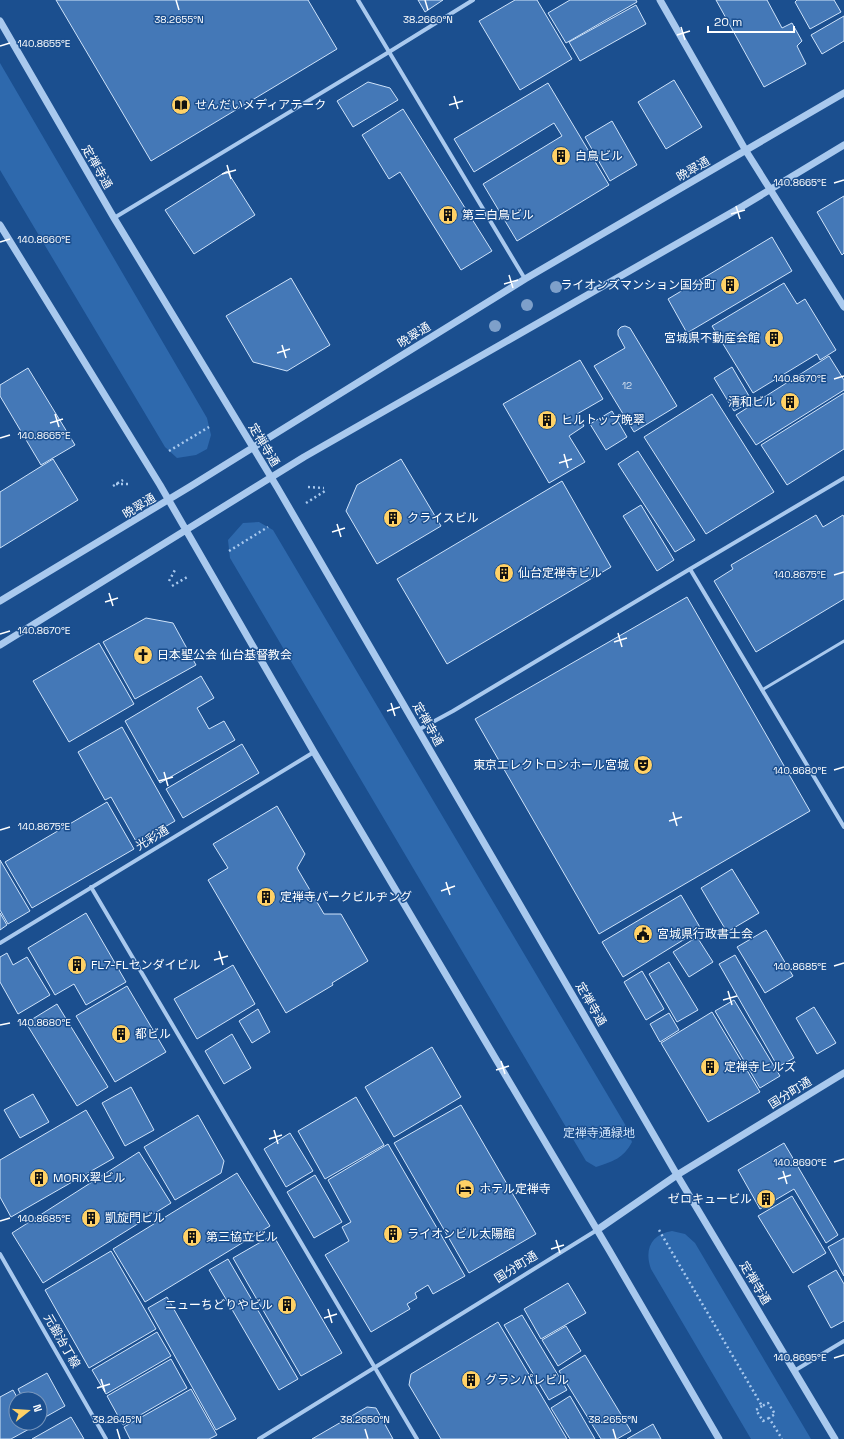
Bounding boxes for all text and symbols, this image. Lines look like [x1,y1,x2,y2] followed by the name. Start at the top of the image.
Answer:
[708,8,794,34] scale bar
[154,13,204,26] text: 38.2655°N
[403,13,453,26] text: 38.2660°N
[714,14,742,30] text: 20 m
[18,37,71,50] text: 140.8655°E
[170,94,192,116] library icon: せんだいメディアテーク
[195,97,326,113] place label: せんだいメディアテーク
[78,142,116,192] street label: 定禅寺通
[550,145,572,167] building icon: 白鳥ビル
[575,148,623,164] place label: 白鳥ビル
[673,153,713,185] street label: 晩翠通
[773,176,827,189] text: 140.8665°E
[437,204,459,226] building icon: 第三白鳥ビル
[462,207,534,223] place label: 第三白鳥ビル
[17,233,71,246] text: 140.8660°E
[719,274,741,296] building icon: ライオンズマンション国分町
[560,277,716,293] place label: ライオンズマンション国分町
[394,319,434,351] street label: 晩翠通
[763,327,785,349] building icon: 宮城県不動産会館
[664,330,760,346] place label: 宮城県不動産会館
[774,372,827,385] text: 140.8670°E
[622,379,632,392] house number: 12
[779,391,801,413] building icon: 清和ビル
[728,394,776,410] place label: 清和ビル
[536,409,558,431] building icon: ヒルトップ晩翠
[561,412,645,428] place label: ヒルトップ晩翠
[245,420,283,470] street label: 定禅寺通
[17,429,71,442] text: 140.8665°E
[119,490,159,522] street label: 晩翠通
[382,507,404,529] building icon: クライスビル
[407,510,479,526] place label: クライスビル
[493,562,515,584] building icon: 仙台定禅寺ビル
[518,565,602,581] place label: 仙台定禅寺ビル
[774,568,827,581] text: 140.8675°E
[18,624,71,637] text: 140.8670°E
[132,644,154,666] church icon: 日本聖公会 仙台基督教会
[157,647,292,663] place label: 日本聖公会 仙台基督教会
[409,699,447,749] street label: 定禅寺通
[632,754,654,776] theatre icon: 東京エレクトロンホール宮城
[473,757,629,773] place label: 東京エレクトロンホール宮城
[773,764,827,777] text: 140.8680°E
[18,820,71,833] text: 140.8675°E
[132,822,172,854] street label: 光彩通
[255,886,277,908] building icon: 定禅寺パークビルヂング
[280,889,412,905] place label: 定禅寺パークビルヂング
[632,923,654,945] public building icon: 宮城県行政書士会
[657,926,753,942] place label: 宮城県行政書士会
[66,954,88,976] building icon: FL7-FLセンダイビル
[91,957,201,973] place label: FL7-FLセンダイビル
[773,960,827,973] text: 140.8685°E
[572,979,610,1029] street label: 定禅寺通
[17,1016,71,1029] text: 140.8680°E
[110,1023,132,1045] building icon: 都ビル
[135,1026,171,1042] place label: 都ビル
[699,1056,721,1078] building icon: 定禅寺ヒルズ
[724,1059,796,1075] place label: 定禅寺ヒルズ
[765,1073,815,1113] street label: 国分町通
[563,1125,635,1141] park label: 定禅寺通緑地
[773,1156,827,1169] text: 140.8690°E
[28,1167,50,1189] building icon: MORIX翠ビル
[53,1170,126,1186] place label: MORIX翠ビル
[454,1178,476,1200] hotel icon: ホテル定禅寺
[479,1181,551,1197] place label: ホテル定禅寺
[755,1188,777,1210] building icon: ゼロキュービル
[668,1191,752,1207] place label: ゼロキュービル
[80,1207,102,1229] building icon: 凱旋門ビル
[105,1210,165,1226] place label: 凱旋門ビル
[17,1212,71,1225] text: 140.8685°E
[382,1223,404,1245] building icon: ライオンビル太陽館
[181,1226,203,1248] building icon: 第三協立ビル
[407,1226,515,1242] place label: ライオンビル太陽館
[206,1229,278,1245] place label: 第三協立ビル
[491,1247,541,1287] street label: 国分町通
[736,1258,774,1308] street label: 定禅寺通
[276,1294,298,1316] building icon: ニューちどりやビル
[165,1297,273,1313] place label: ニューちどりやビル
[40,1311,84,1371] street label: 元鍛治丁線
[773,1351,827,1364] text: 140.8695°E
[460,1369,482,1391] building icon: グランパレビル
[485,1372,569,1388] place label: グランパレビル
[8,1391,48,1431] north arrow
[30,1403,45,1414] text: N
[92,1413,142,1426] text: 38.2645°N
[340,1413,390,1426] text: 38.2650°N
[588,1413,638,1426] text: 38.2655°N

